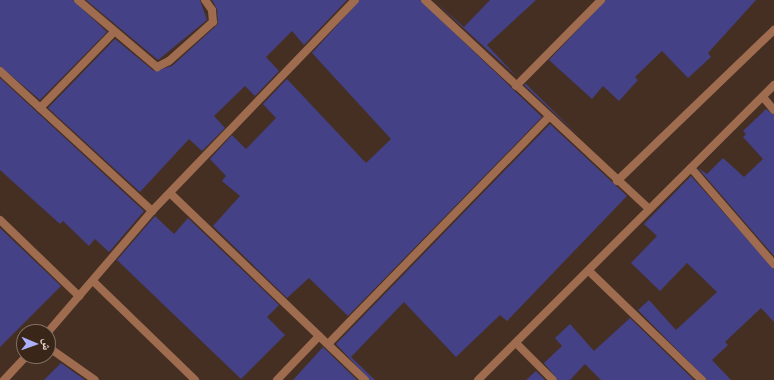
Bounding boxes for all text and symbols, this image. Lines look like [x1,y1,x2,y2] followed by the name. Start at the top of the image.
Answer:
[16,324,56,364] north arrow
[40,338,55,350] text: ش

